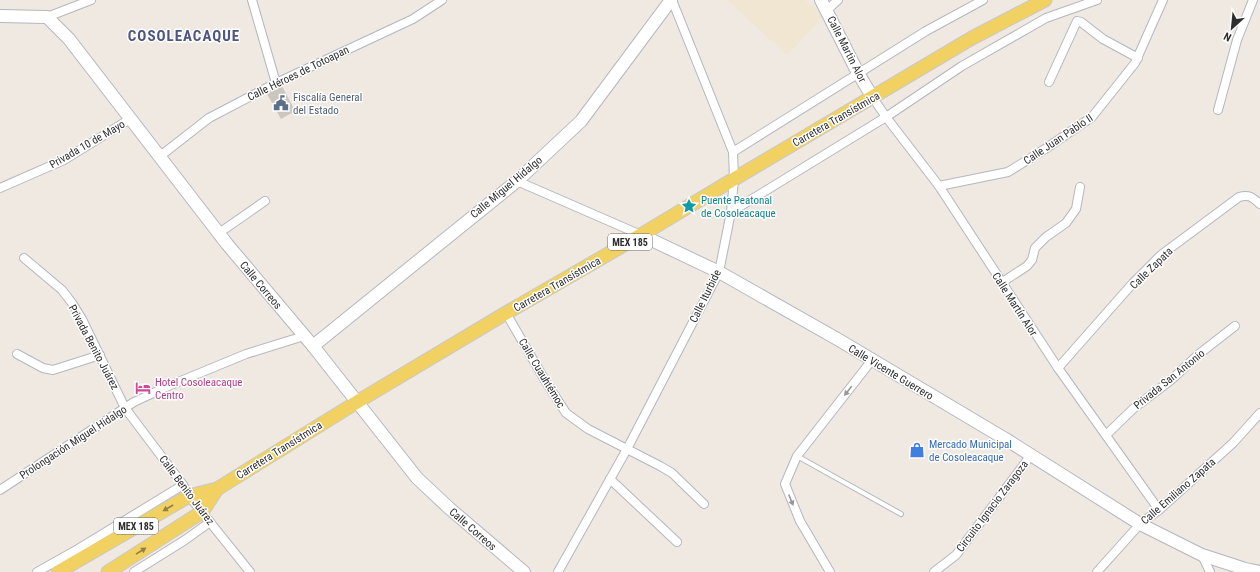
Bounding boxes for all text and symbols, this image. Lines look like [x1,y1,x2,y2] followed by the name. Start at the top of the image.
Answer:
[1212,8,1252,48] north arrow
[824,14,869,85] street label: Calle Martin Alor
[128,27,240,45] district label: COSOLEACAQUE
[1222,29,1234,44] text: N
[245,43,351,104] street label: Calle Héroes de Totoapan
[790,89,882,150] street label: Carretera Transístmica
[293,91,362,117] place label: Fiscalía General del Estado
[272,94,290,112] public building icon: Fiscalía General del Estado
[1021,111,1095,167] street label: Calle Juan Pablo II
[47,117,128,171] street label: Privada 10 de Mayo
[468,153,545,221] street label: Calle Miguel Hidalgo
[701,194,776,220] place label: Puente Peatonal de Cosoleacaque
[680,197,698,215] place icon: Puente Peatonal de Cosoleacaque
[608,234,652,250] road number: MEX 185
[1127,245,1175,292] street label: Calle Zapata
[511,254,603,315] street label: Carretera Transístmica
[237,259,284,312] street label: Calle Correos
[687,268,724,325] street label: Calle Iturbide
[989,270,1040,339] street label: Calle Martín Alor
[66,302,122,392] street label: Privada Benito Juárez
[516,336,567,410] street label: Calle Cuauhtémoc
[846,342,936,403] street label: Calle Vicente Guerrero
[1131,346,1208,412] street label: Privada San Antonio
[155,376,242,402] place label: Hotel Cosoleacaque Centro
[134,379,152,397] hotel icon: Hotel Cosoleacaque Centro
[843,385,852,396] one-way arrow
[17,403,130,482] street label: Prolongación Miguel Hidalgo
[234,419,324,482] street label: Carretera Transístmica
[929,438,1012,464] place label: Mercado Municipal de Cosoleacaque
[908,441,926,459] shop icon: Mercado Municipal de Cosoleacaque
[156,453,217,528] street label: Calle Benito Juárez
[1138,455,1218,527] street label: Calle Emiliano Zapata
[954,458,1031,555] street label: Circuito Ignacio Zaragoza
[789,494,795,506] one-way arrow
[162,504,174,511] one-way arrow
[446,505,499,553] street label: Calle Correos
[114,518,158,534] road number: MEX 185
[136,547,146,555] one-way arrow

